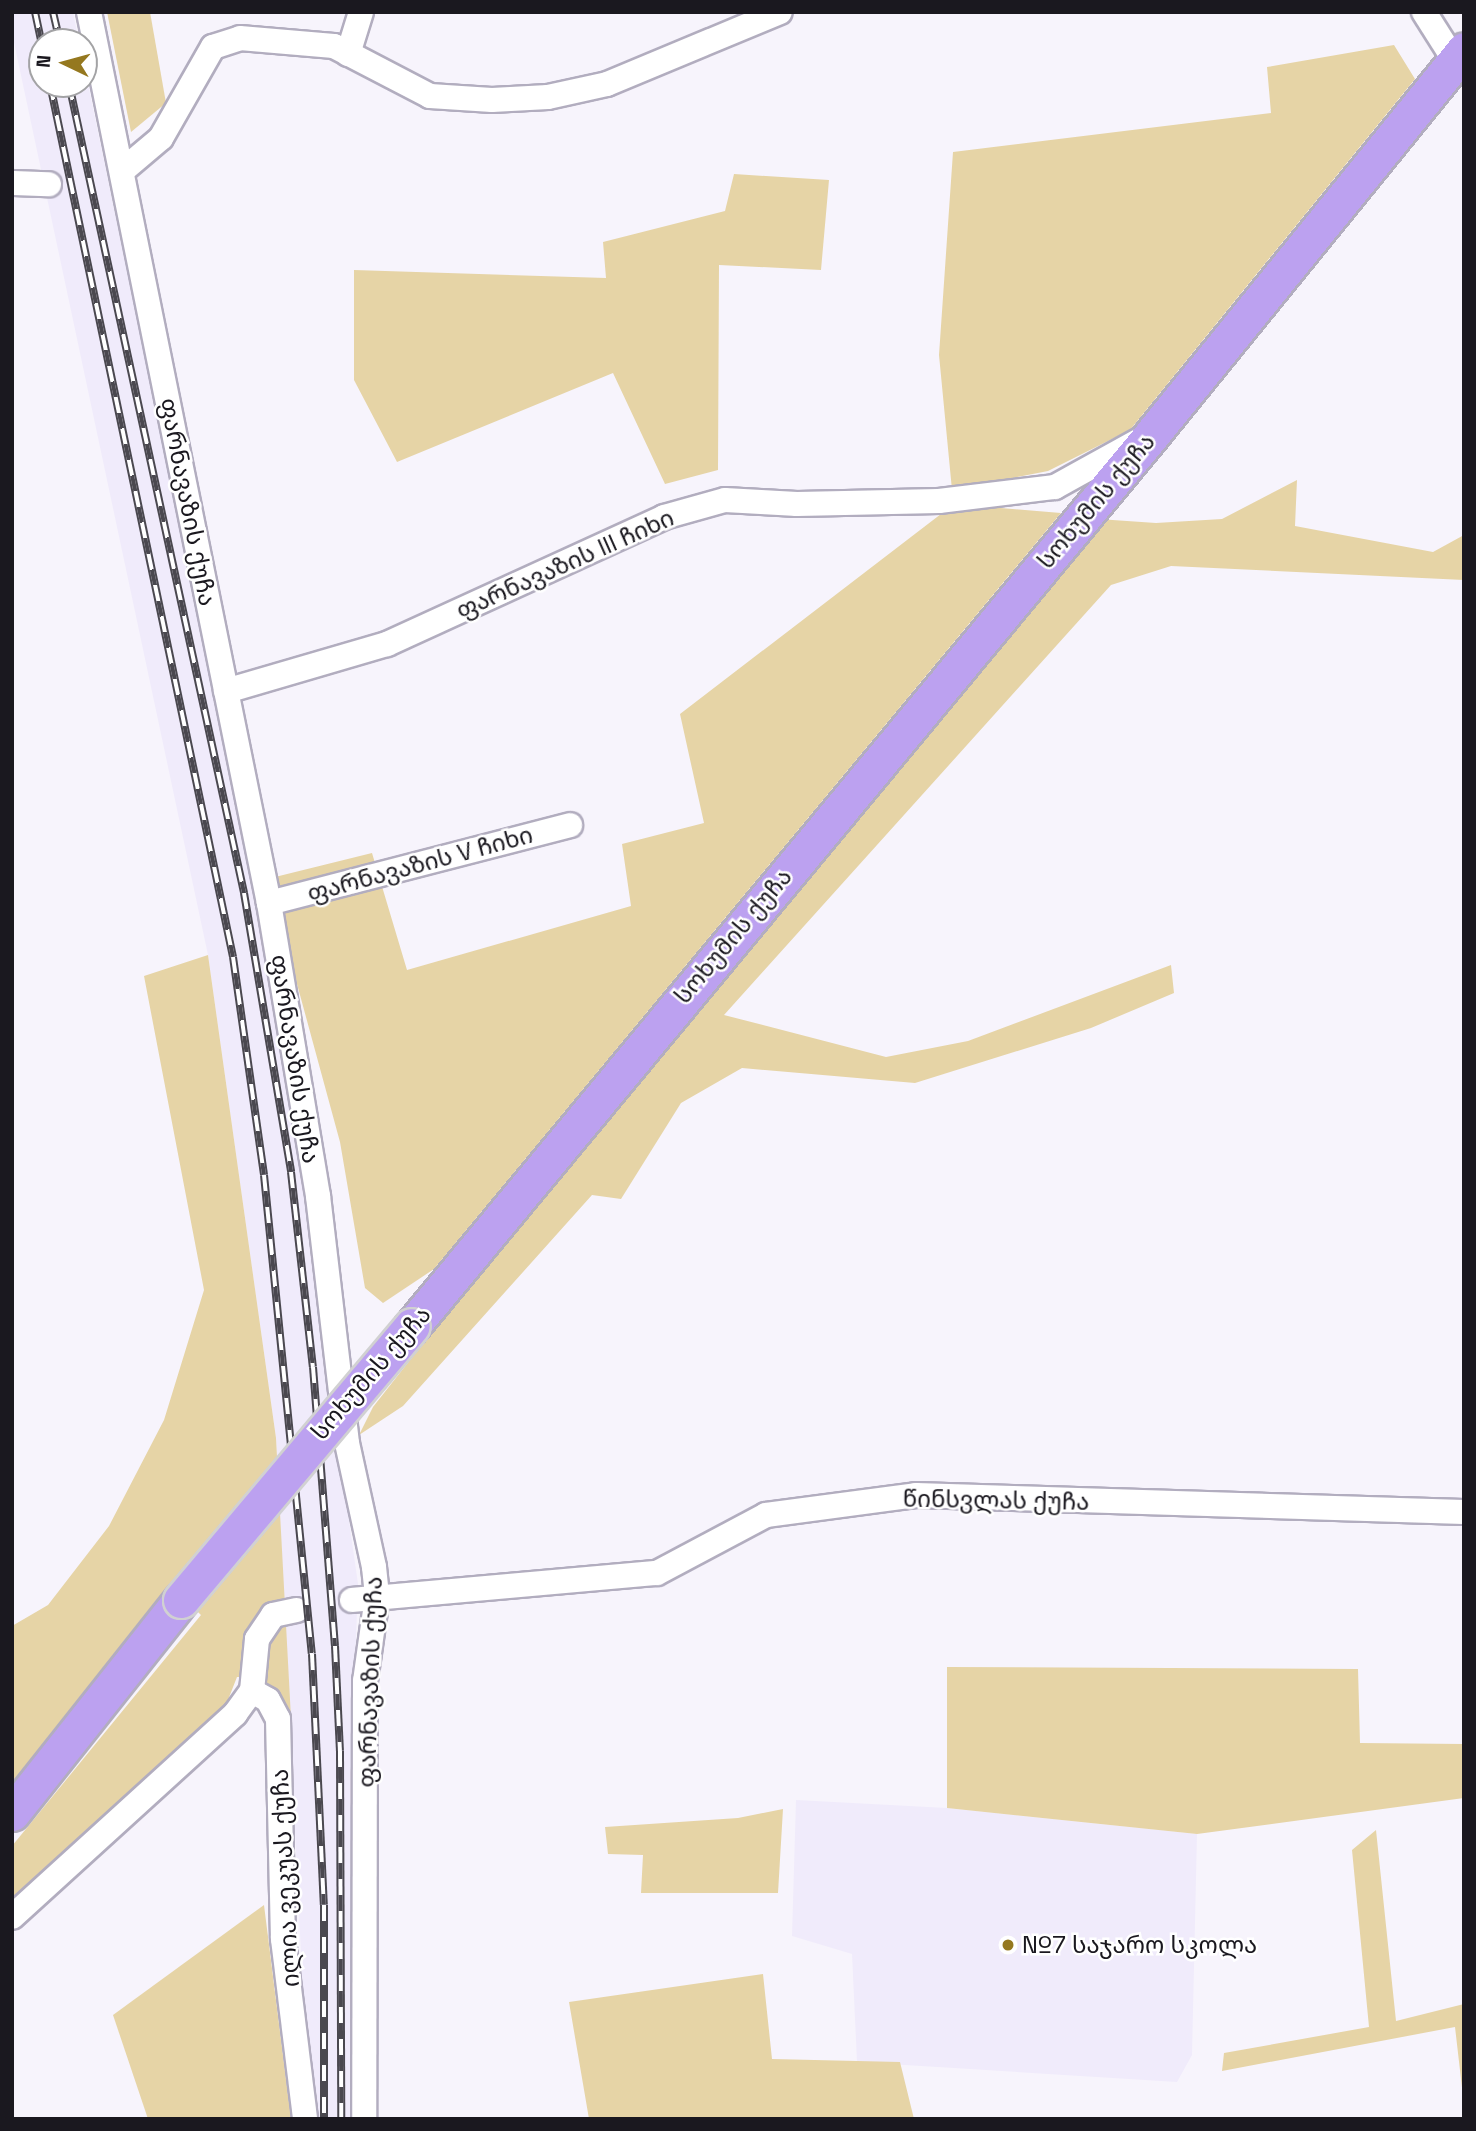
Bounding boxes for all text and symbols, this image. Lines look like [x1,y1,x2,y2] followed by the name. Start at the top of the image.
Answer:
[28,28,98,98] north arrow
[31,54,57,69] text: N
[154,396,222,608] street label: ფარნავაზის ქუჩა
[1031,428,1161,574] street label: სოხუმის ქუჩა
[452,503,678,625] street label: ფარნავაზის III ჩიხი
[304,820,536,908] street label: ფარნავაზის V ჩიხი
[668,863,798,1009] street label: სოხუმის ქუჩა
[264,952,326,1166] street label: ფარნავაზის ქუჩა
[305,1300,437,1446] street label: სოხუმის ქუჩა
[902,1484,1090,1516] street label: წინსვლას ქუჩა
[352,1576,388,1788] street label: ფარნავაზის ქუჩა
[265,1768,305,1988] street label: ილია ვეკუას ქუჩა
[1022,1931,1257,1959] place label: №7 საჯარო სკოლა
[1000,1937,1016,1953] marker: №7 საჯარო სკოლა

